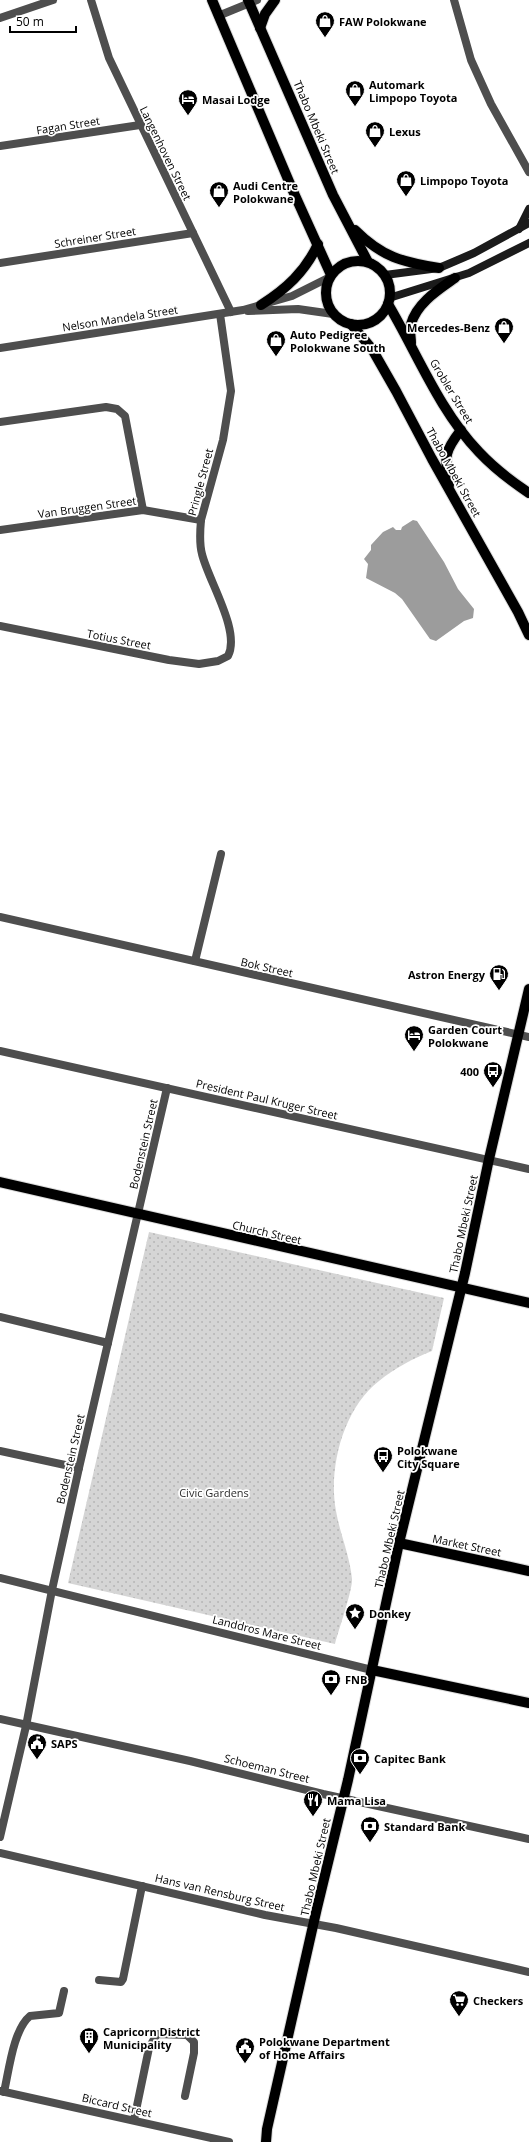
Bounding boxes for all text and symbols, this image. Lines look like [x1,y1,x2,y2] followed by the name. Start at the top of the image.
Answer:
[10,8,76,34] scale bar
[314,10,336,38] shop icon: FAW Polokwane
[16,13,44,30] text: 50 m
[339,14,427,29] place label: FAW Polokwane
[369,77,457,105] place label: Automark Limpopo Toyota
[291,78,343,176] street label: Thabo Mbeki Street
[344,79,366,107] shop icon: Automark Limpopo Toyota
[177,88,199,116] hotel icon: Masai Lodge
[202,92,271,107] place label: Masai Lodge
[137,103,195,203] street label: Langenhoven Street
[35,113,101,137] street label: Fagan Street
[364,120,386,148] shop icon: Lexus
[389,124,421,139] place label: Lexus
[395,169,417,197] shop icon: Limpopo Toyota
[420,173,508,188] place label: Limpopo Toyota
[233,178,299,206] place label: Audi Centre Polokwane
[208,180,230,208] shop icon: Audi Centre Polokwane
[53,223,137,251] street label: Schreiner Street
[61,301,179,335] street label: Nelson Mandela Street
[493,316,515,344] shop icon: Mercedes-Benz
[407,320,491,335] place label: Mercedes-Benz
[290,327,385,355] place label: Auto Pedigree Polokwane South
[265,329,287,357] shop icon: Auto Pedigree Polokwane South
[427,356,477,426] street label: Grobler Street
[423,425,485,519] street label: Thabo Mbeki Street
[184,447,216,517] street label: Pringle Street
[37,493,137,521] street label: Van Bruggen Street
[86,625,152,653] street label: Totius Street
[239,954,295,980] street label: Bok Street
[488,963,510,991] fuel station icon: Astron Energy
[408,967,486,982] place label: Astron Energy
[428,1022,502,1050] place label: Garden Court Polokwane
[403,1024,425,1052] hotel icon: Garden Court Polokwane
[482,1060,504,1088] bus stop icon: 400
[460,1064,479,1079] place label: 400
[195,1075,339,1123] street label: President Paul Kruger Street
[125,1098,161,1190] street label: Bodenstein Street
[445,1173,481,1274] street label: Thabo Mbeki Street
[231,1217,303,1247] street label: Church Street
[52,1413,88,1505] street label: Bodenstein Street
[397,1443,460,1471] place label: Polokwane City Square
[372,1445,394,1473] bus stop icon: Polokwane City Square
[179,1485,249,1500] park label: Civic Gardens
[370,1488,408,1589] street label: Thabo Mbeki Street
[431,1530,503,1560] street label: Market Street
[344,1602,366,1630] place icon: Donkey
[369,1606,412,1621] place label: Donkey
[211,1611,323,1653] street label: Landdros Mare Street
[320,1668,342,1696] bank icon: FNB
[345,1672,367,1687] place label: FNB
[26,1732,48,1760] public building icon: SAPS
[51,1736,78,1751] place label: SAPS
[349,1747,371,1775] bank icon: Capitec Bank
[223,1750,311,1786] street label: Schoeman Street
[374,1751,446,1766] place label: Capitec Bank
[302,1789,324,1817] restaurant icon: Mama Lisa
[327,1793,386,1808] place label: Mama Lisa
[359,1815,381,1843] bank icon: Standard Bank
[296,1816,334,1917] street label: Thabo Mbeki Street
[384,1819,465,1834] place label: Standard Bank
[154,1870,286,1914] street label: Hans van Rensburg Street
[448,1989,470,2017] supermarket icon: Checkers
[473,1993,524,2008] place label: Checkers
[103,2024,200,2052] place label: Capricorn District Municipality
[78,2026,100,2054] building icon: Capricorn District Municipality
[259,2034,390,2062] place label: Polokwane Department of Home Affairs
[234,2036,256,2064] public building icon: Polokwane Department of Home Affairs
[81,2090,154,2120] street label: Biccard Street

